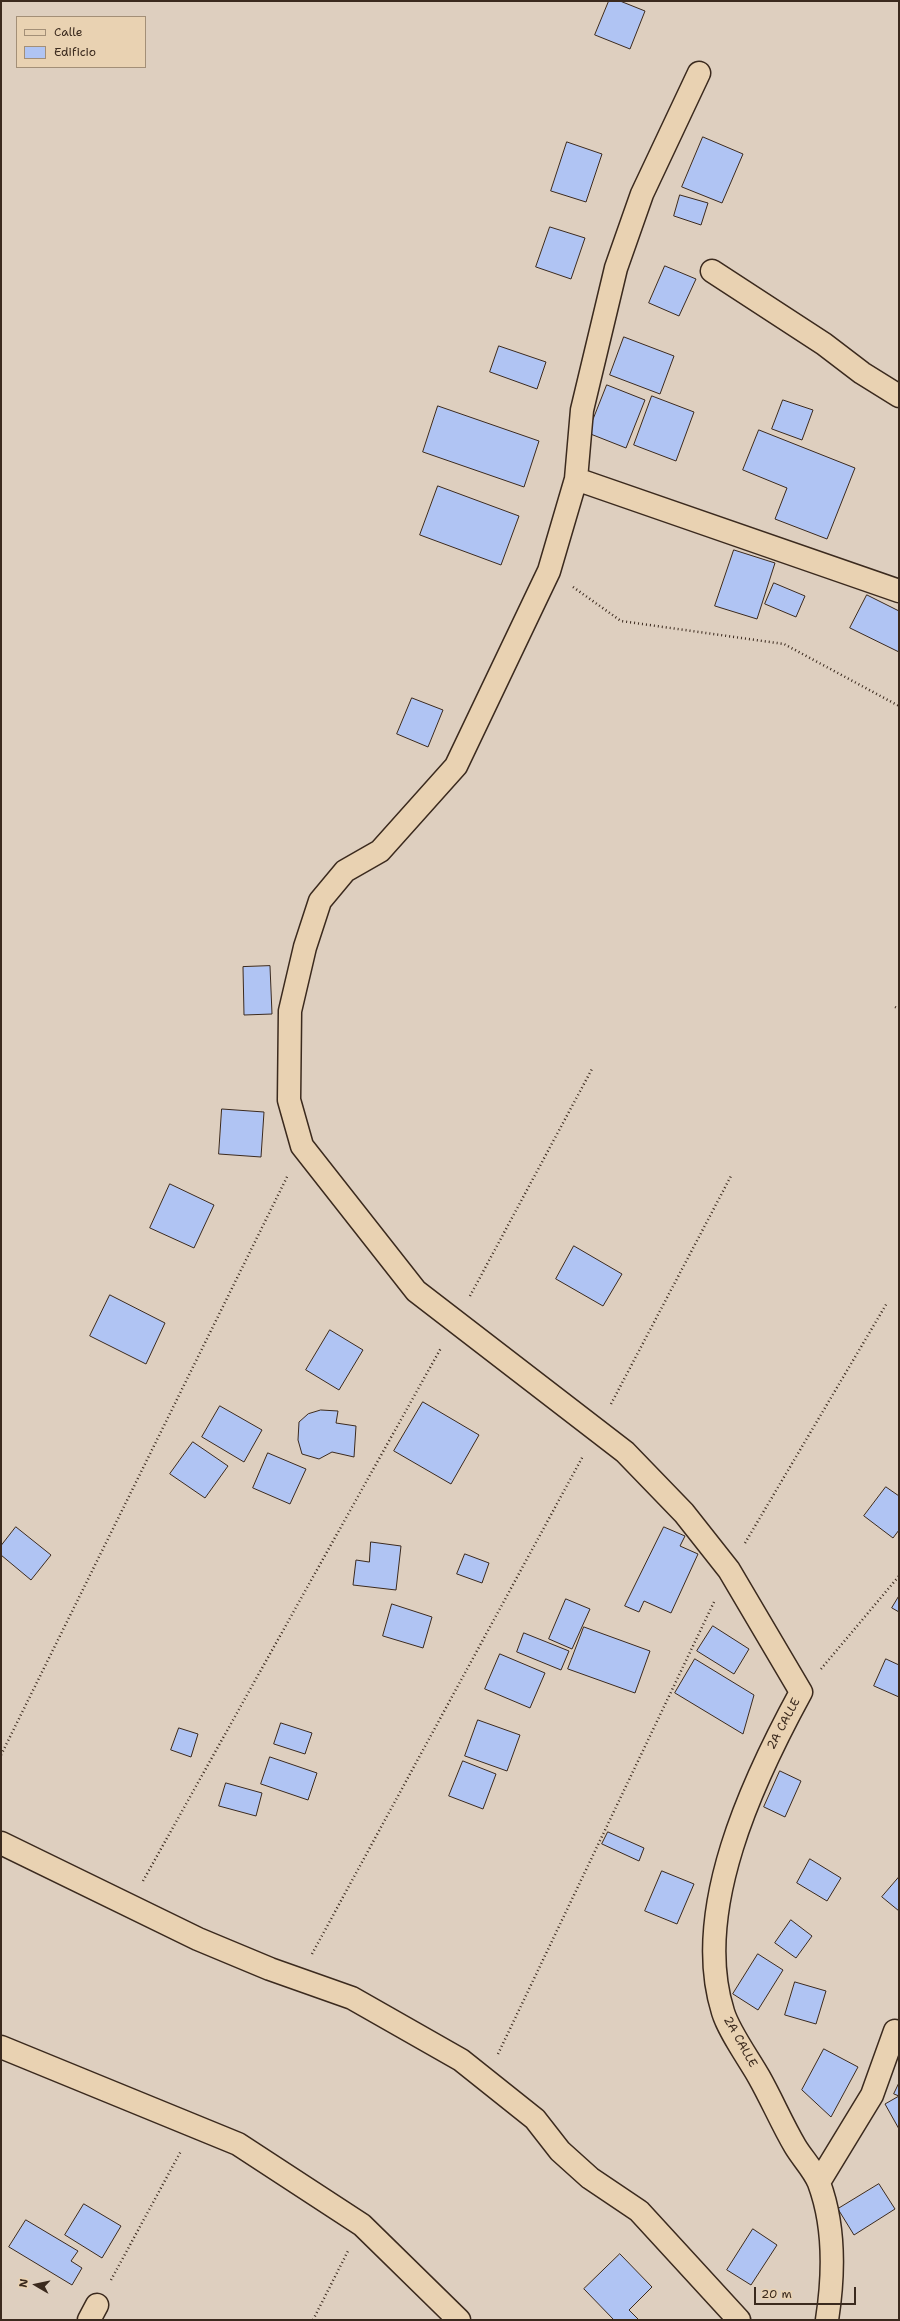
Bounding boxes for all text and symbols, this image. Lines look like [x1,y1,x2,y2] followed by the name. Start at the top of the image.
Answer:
[16,16,146,68] legend
[54,24,83,40] text: Calle
[54,44,96,60] text: Edificio
[764,1696,804,1752] street label: 2A CALLE
[720,2014,760,2070] street label: 2A CALLE
[16,2265,56,2305] north arrow
[16,2278,32,2289] text: N
[756,2279,858,2305] scale bar
[761,2286,792,2302] text: 20 m

